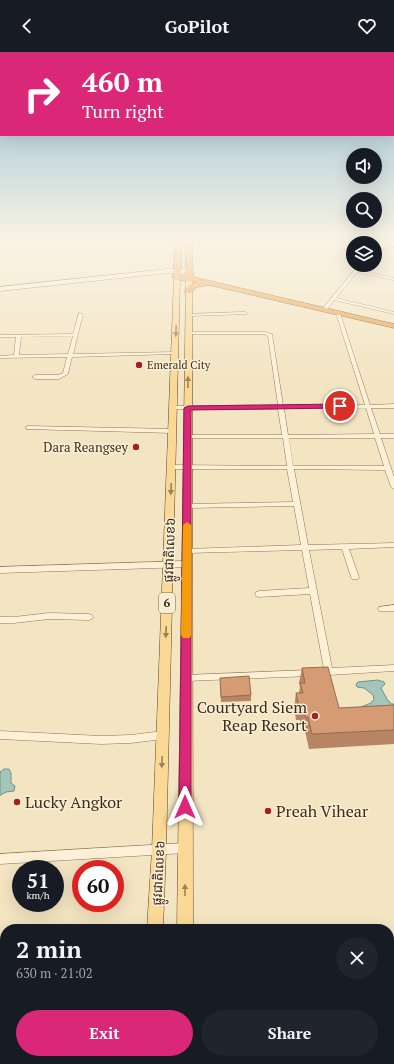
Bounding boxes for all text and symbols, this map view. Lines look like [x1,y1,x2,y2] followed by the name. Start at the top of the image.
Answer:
[165,14,229,38] text: GoPilot
[16,15,38,37] icon: back
[356,15,378,37] icon: heart
[82,63,163,100] text: 460 m
[16,68,68,120] icon: right
[82,99,164,123] text: Turn right
[346,148,382,272] map controls
[346,148,382,184] button: sound
[346,192,382,228] button: search
[346,236,382,272] button: layers
[172,325,179,337] one-way arrow
[147,358,211,372] place label: Emerald City
[134,360,144,370] marker: Emerald City
[185,375,191,388] one-way arrow
[323,389,357,423] pin
[329,395,351,417] icon: arrive
[43,438,128,456] place label: Dara Reangsey
[131,442,141,452] marker: Dara Reangsey
[168,483,174,496] one-way arrow
[159,517,182,583] street label: ផ្លូវជាតិលេខ៦
[159,593,175,613] road number: 6
[163,626,169,639] one-way arrow
[197,696,307,736] place label: Courtyard Siem Reap Resort
[310,711,320,721] marker: Courtyard Siem Reap Resort
[159,756,165,769] one-way arrow
[164,786,206,828] position arrow
[25,791,123,813] place label: Lucky Angkor
[12,797,22,807] marker: Lucky Angkor
[276,800,369,822] place label: Preah Vihear
[263,806,273,816] marker: Preah Vihear
[147,840,172,906] street label: ផ្លូវជាតិលេខ៦
[72,860,124,912] speed limit sign: 60
[27,867,49,894] text: 51
[182,883,188,896] one-way arrow
[26,889,50,902] text: km/h
[16,933,82,965] text: 2 min
[336,937,378,979] button: close
[16,964,93,982] text: 630 m · 21:02
[16,1010,193,1056] button: Exit
[201,1010,378,1056] button: Share

